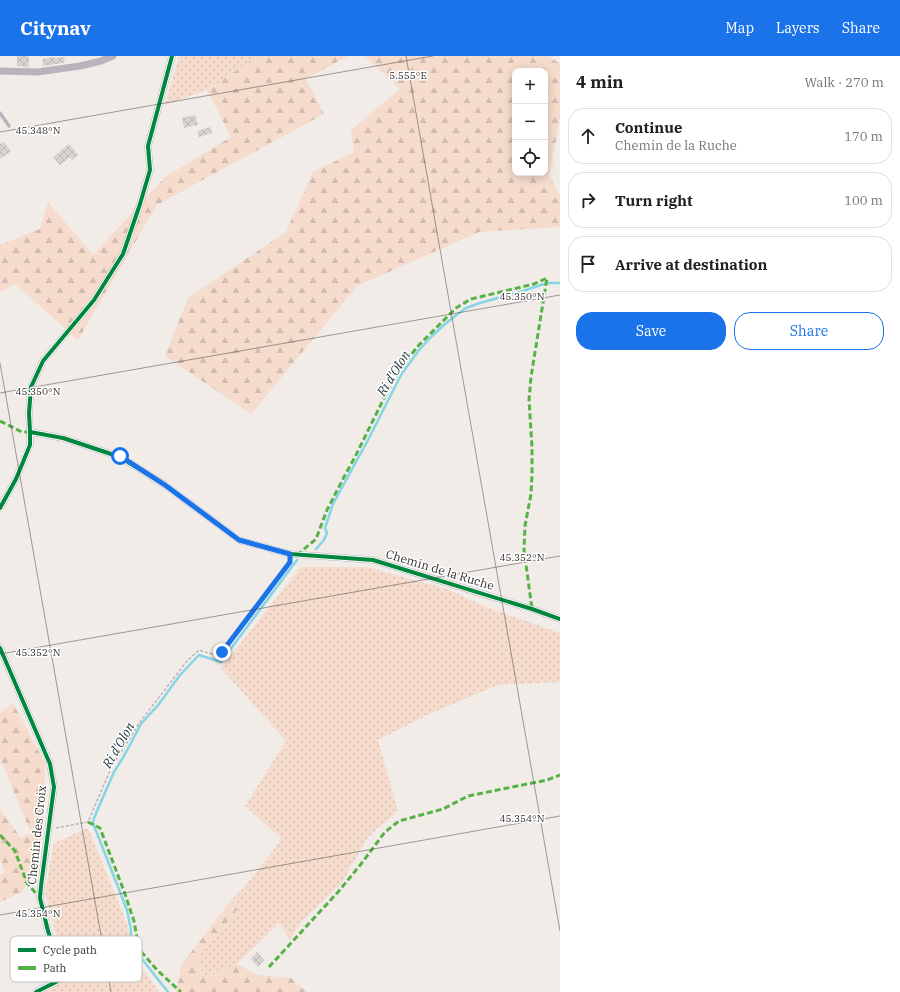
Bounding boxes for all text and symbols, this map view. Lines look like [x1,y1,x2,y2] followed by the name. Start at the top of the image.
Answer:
[20,16,91,40] text: Citynav
[726,19,754,37] text: Map
[776,19,820,37] text: Layers
[842,19,880,37] text: Share
[512,68,548,176] map controls
[512,68,548,104] button: +
[389,69,427,82] text: 5.555°E
[576,71,624,93] text: 4 min
[805,74,884,91] text: Walk · 270 m
[512,104,548,140] button: −
[615,118,682,137] text: Continue
[15,124,61,137] text: 45.348°N
[577,125,599,147] icon: ahead
[844,128,883,145] text: 170 m
[615,137,737,154] text: Chemin de la Ruche
[512,140,548,176] button: locate
[577,189,599,211] icon: right
[615,191,693,210] text: Turn right
[844,192,883,209] text: 100 m
[577,253,599,275] icon: arrive
[615,255,767,274] text: Arrive at destination
[499,290,545,303] text: 45.350°N
[576,312,726,350] button: Save
[734,312,884,350] button: Share
[372,347,414,400] water label: Ri d'Olon
[15,385,61,398] text: 45.350°N
[111,447,129,465] route start
[384,546,496,593] street label: Chemin de la Ruche
[499,551,545,564] text: 45.352°N
[213,643,231,661] route end
[15,646,61,659] text: 45.352°N
[98,719,139,772] water label: Ri d'Olon
[24,784,49,885] street label: Chemin des Croix
[499,812,545,825] text: 45.354°N
[15,907,61,920] text: 45.354°N
[10,936,142,982] legend
[43,943,97,957] text: Cycle path
[43,961,66,975] text: Path

